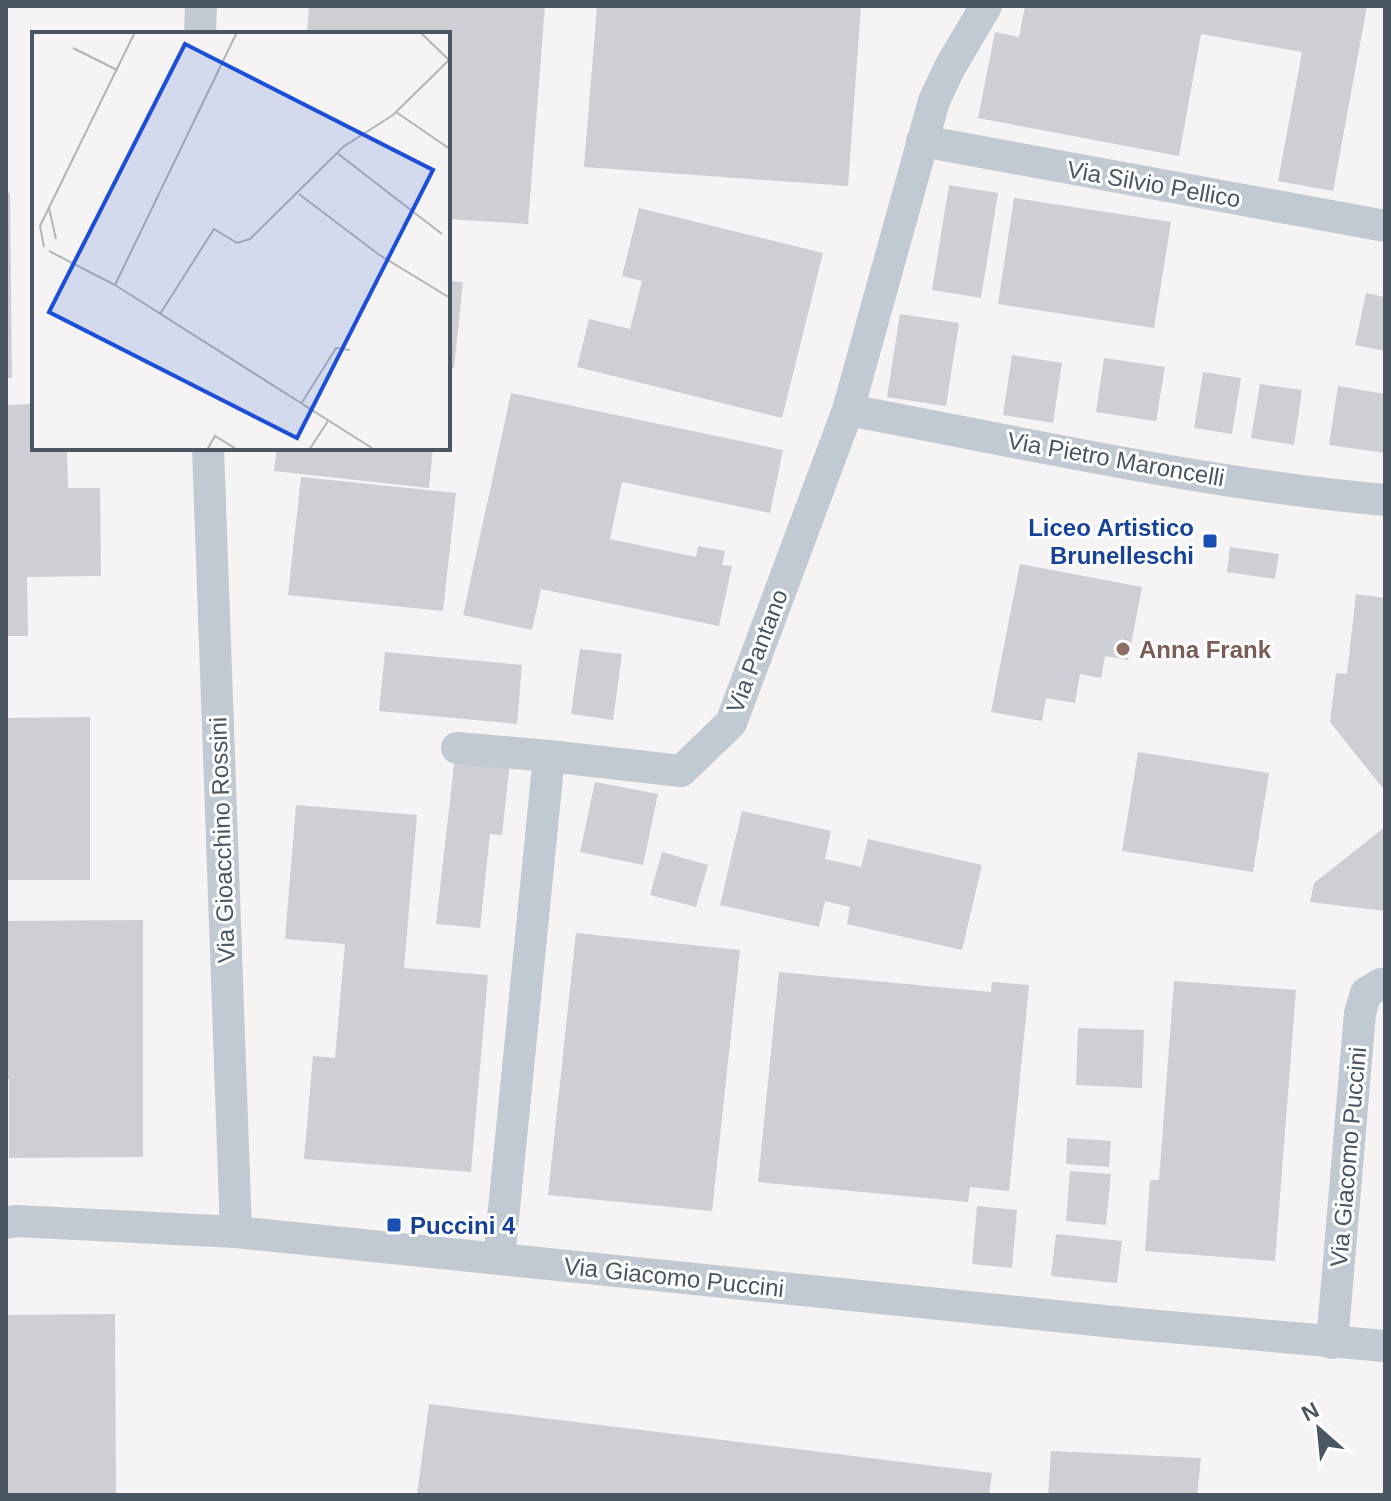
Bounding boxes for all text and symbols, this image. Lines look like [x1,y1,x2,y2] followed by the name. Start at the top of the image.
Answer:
[32,32,450,450] inset map
[1065,155,1243,213] street label: Via Silvio Pellico
[1005,427,1227,491] street label: Via Pietro Maroncelli
[1028,514,1194,569] place label: Liceo Artistico Brunelleschi
[1201,532,1219,550] marker: Liceo Artistico Brunelleschi
[721,585,793,717] street label: Via Pantano
[1139,636,1272,663] place label: Anna Frank
[1114,640,1132,658] marker: Anna Frank
[204,716,240,964] street label: Via Gioacchino Rossini
[1325,1046,1371,1268] street label: Via Giacomo Puccini
[410,1212,516,1239] place label: Puccini 4
[385,1216,403,1234] marker: Puccini 4
[563,1252,785,1302] street label: Via Giacomo Puccini
[1279,1389,1359,1469] north arrow
[1297,1397,1323,1426] text: N

